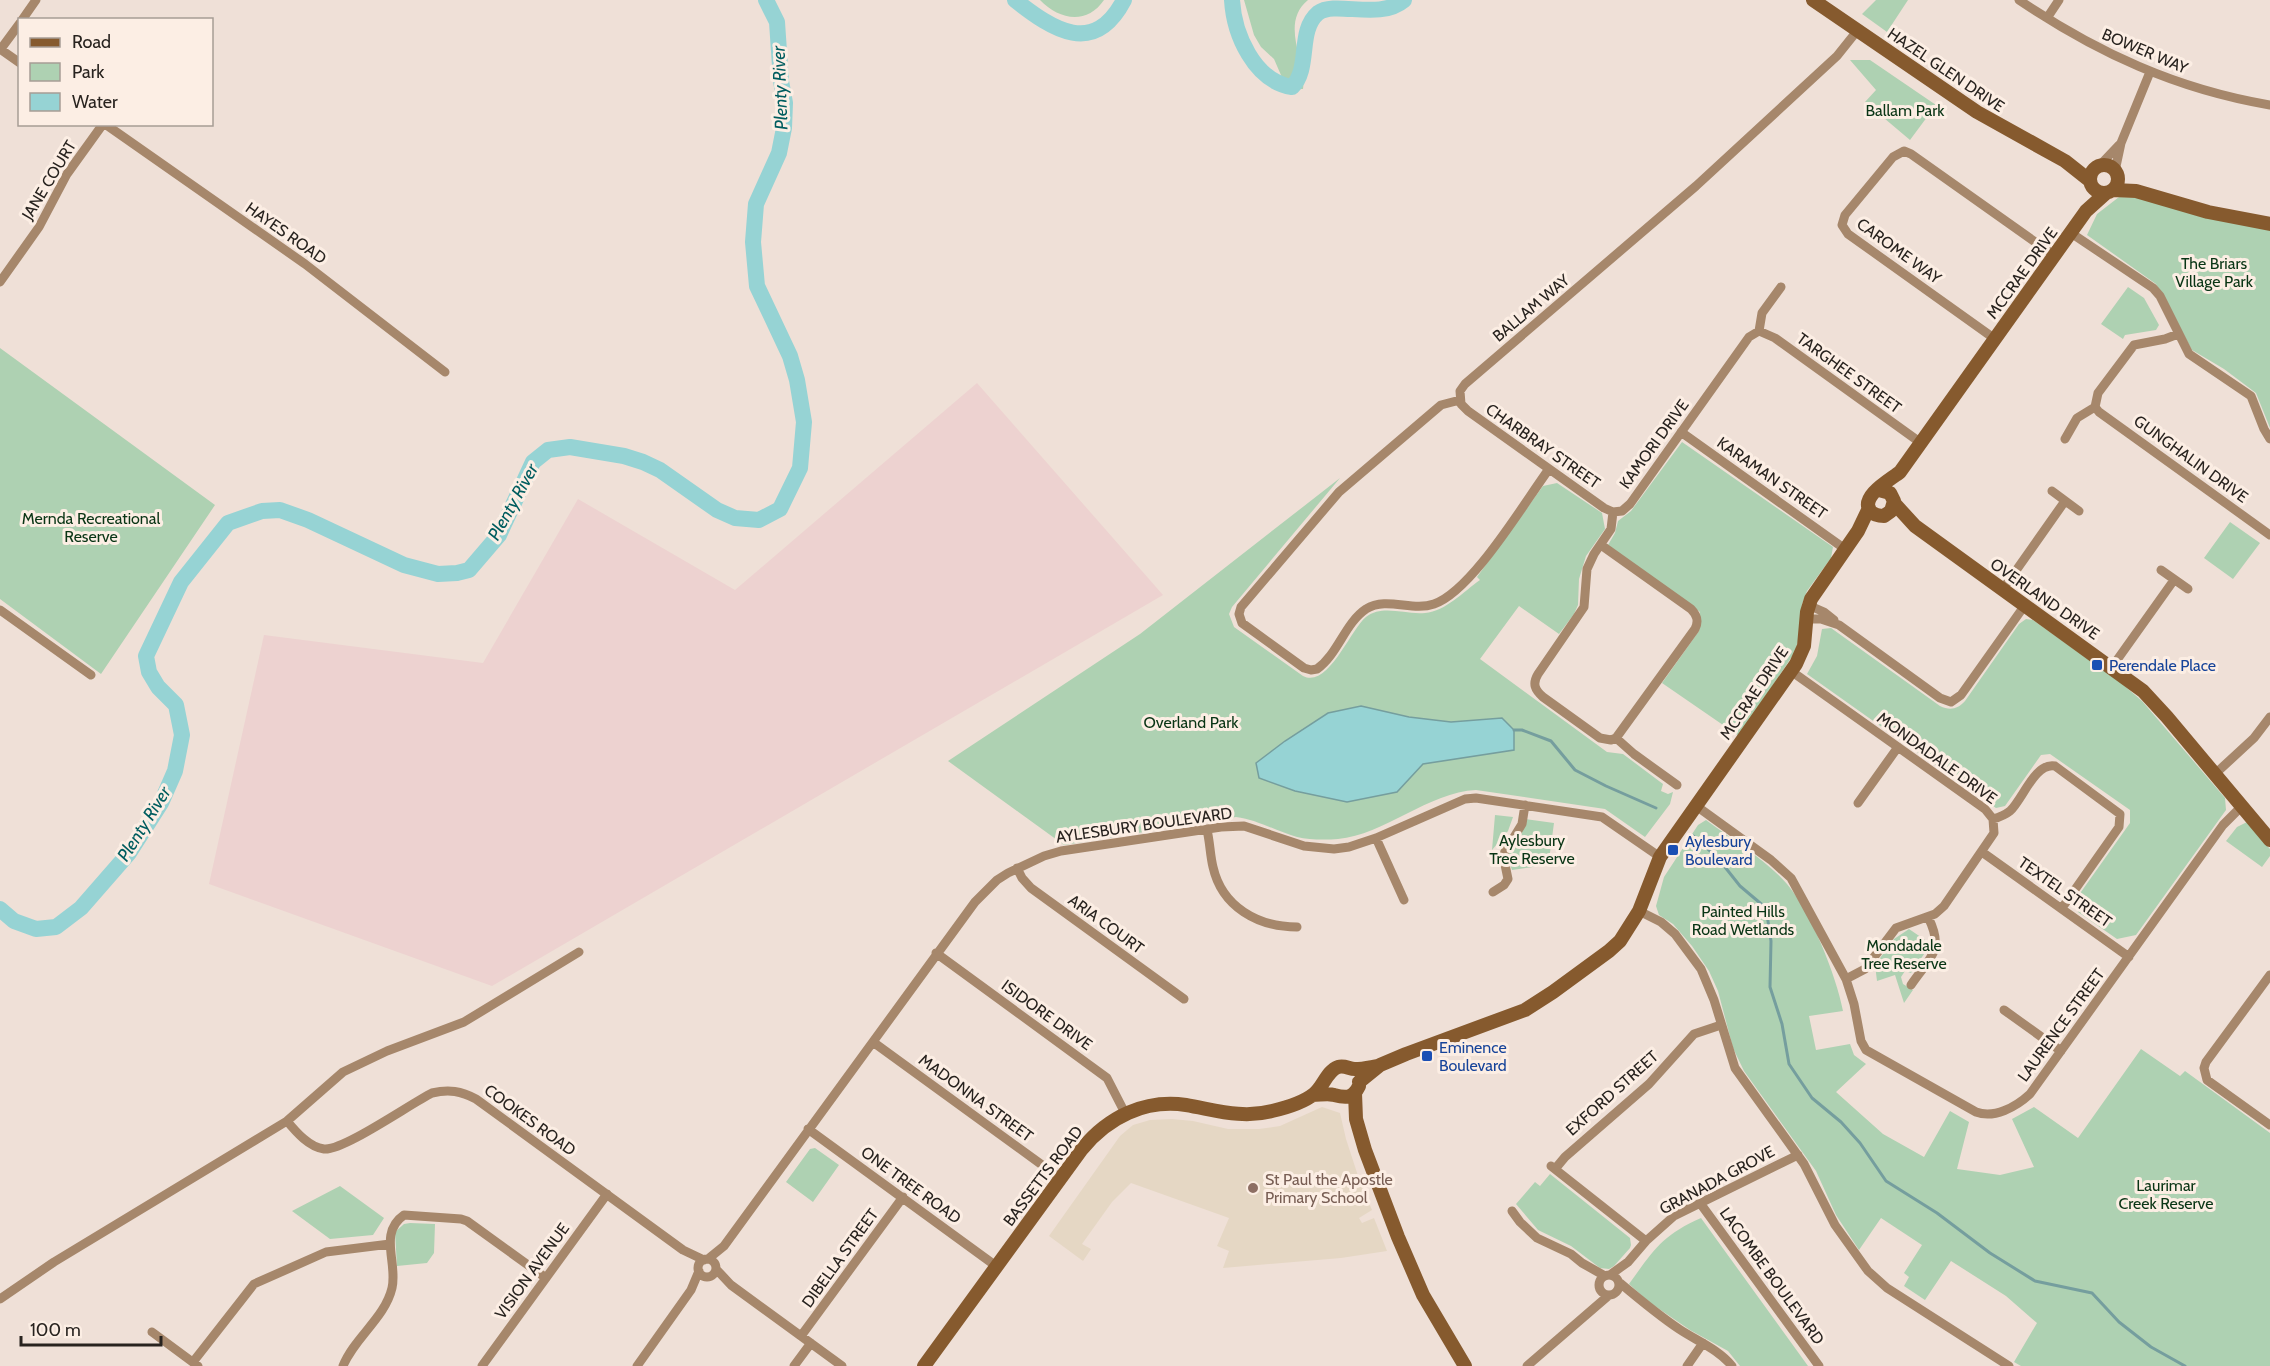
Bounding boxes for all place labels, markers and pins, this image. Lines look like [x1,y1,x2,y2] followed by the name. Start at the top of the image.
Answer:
[2109,656,2216,675] place label: Perendale Place
[2090,658,2104,672] marker: Perendale Place
[1685,832,1753,869] place label: Aylesbury Boulevard
[1666,843,1680,857] marker: Aylesbury Boulevard
[1439,1038,1507,1075] place label: Eminence Boulevard
[1420,1049,1434,1063] marker: Eminence Boulevard
[1265,1170,1393,1207] place label: St Paul the Apostle Primary School
[1246,1181,1260,1195] marker: St Paul the Apostle Primary School

